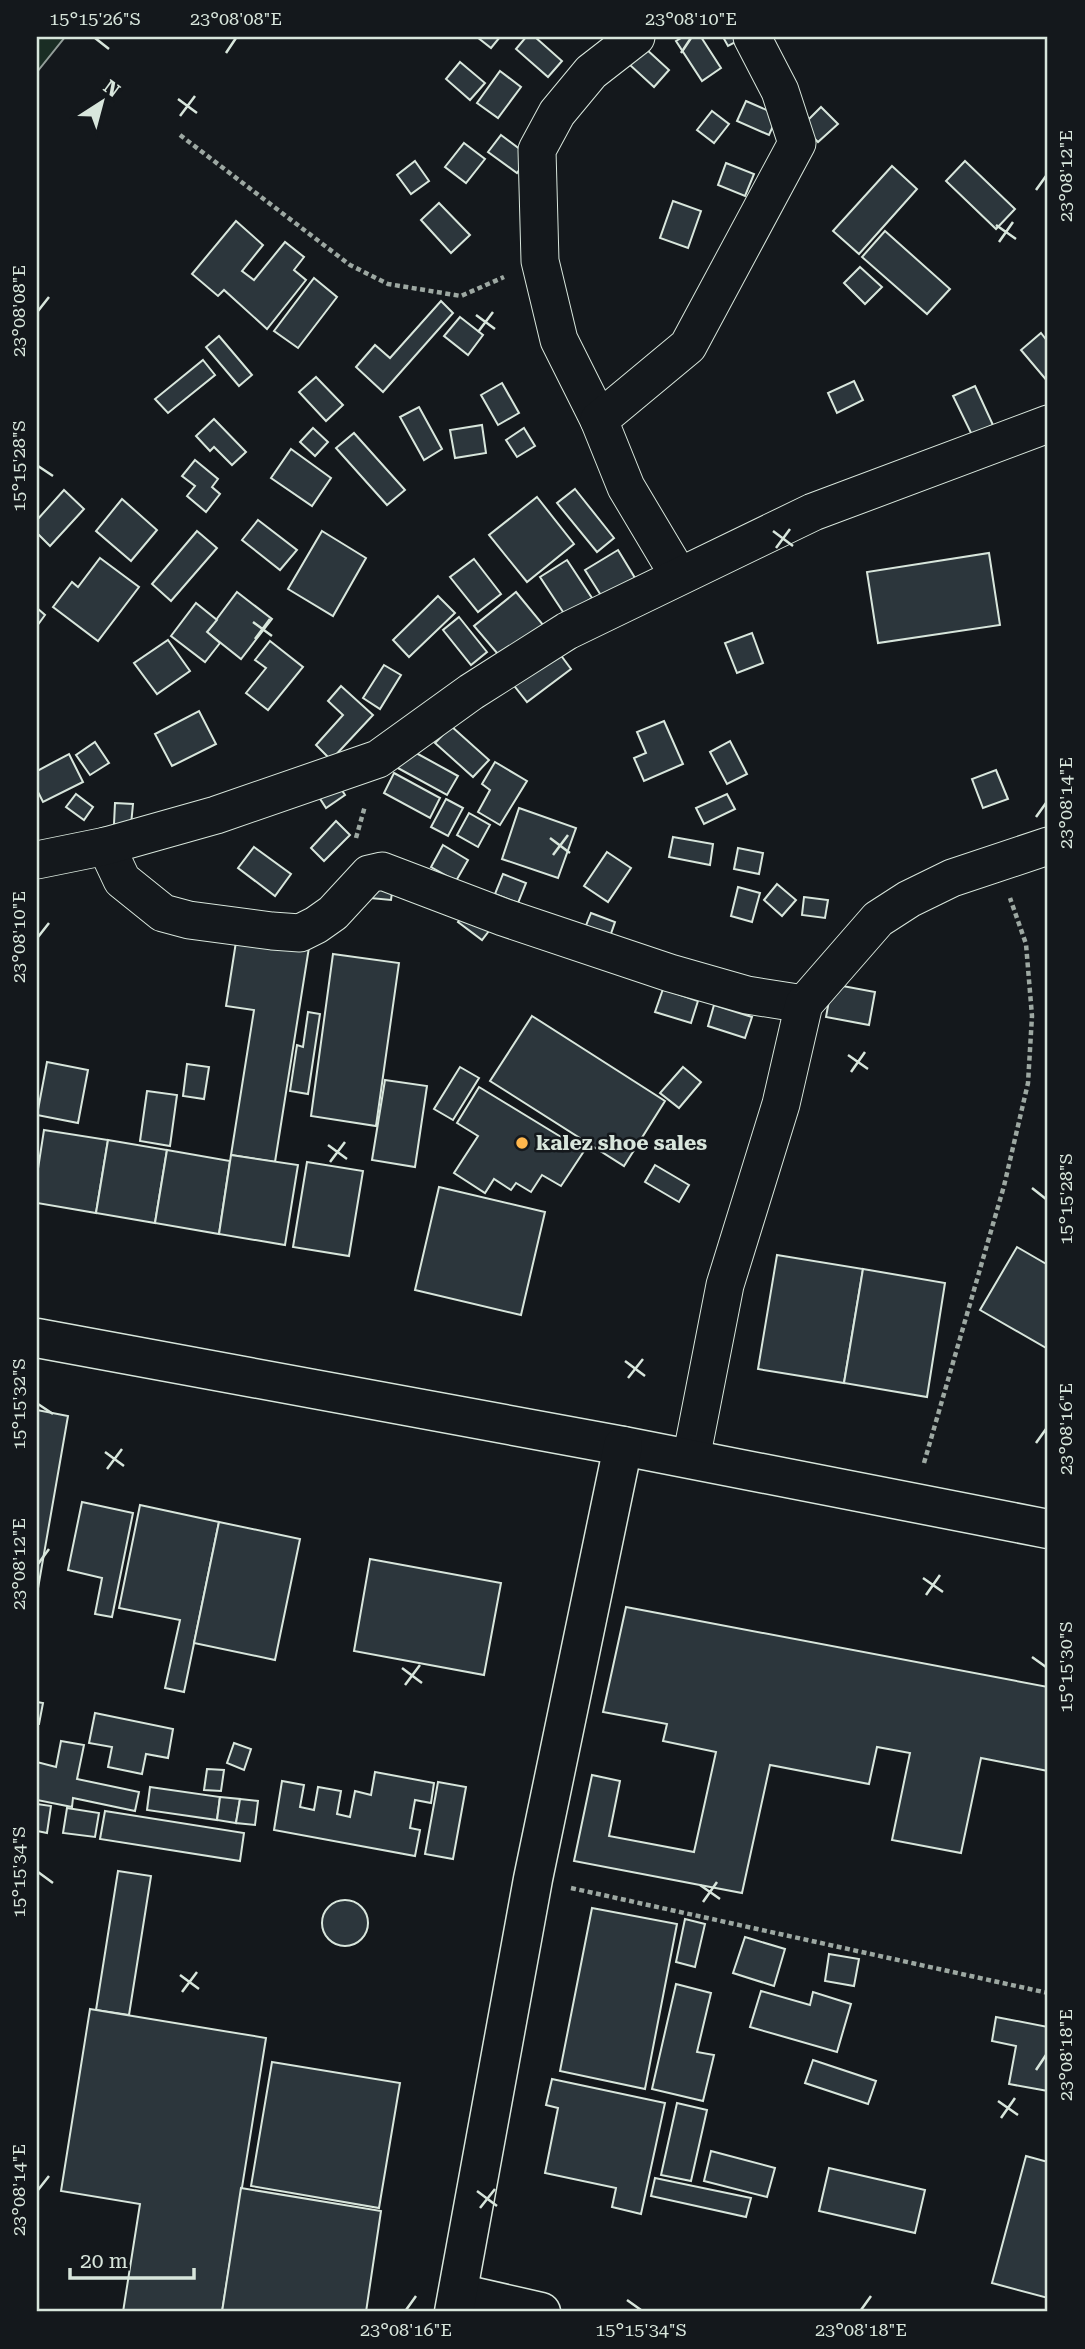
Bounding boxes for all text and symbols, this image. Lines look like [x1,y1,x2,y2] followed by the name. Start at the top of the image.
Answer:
[49,8,141,29] text: 15°15'26"S
[190,8,282,29] text: 23°08'08"E
[645,8,737,29] text: 23°08'10"E
[66,66,136,136] north arrow
[99,75,125,102] text: N
[1055,130,1076,222] text: 23°08'12"E
[8,265,29,357] text: 23°08'08"E
[8,420,29,512] text: 15°15'28"S
[1055,757,1076,849] text: 23°08'14"E
[8,891,29,983] text: 23°08'10"E
[536,1131,707,1155] place label: kalez shoe sales
[514,1135,530,1151] marker: kalez shoe sales
[1055,1153,1076,1245] text: 15°15'28"S
[8,1358,29,1450] text: 15°15'32"S
[1055,1383,1076,1475] text: 23°08'16"E
[8,1518,29,1610] text: 23°08'12"E
[1055,1621,1076,1713] text: 15°15'30"S
[8,1826,29,1918] text: 15°15'34"S
[1055,2009,1076,2101] text: 23°08'18"E
[8,2144,29,2236] text: 23°08'14"E
[70,2237,194,2281] scale bar
[80,2249,128,2273] text: 20 m
[360,2319,452,2340] text: 23°08'16"E
[595,2319,687,2340] text: 15°15'34"S
[815,2319,907,2340] text: 23°08'18"E

